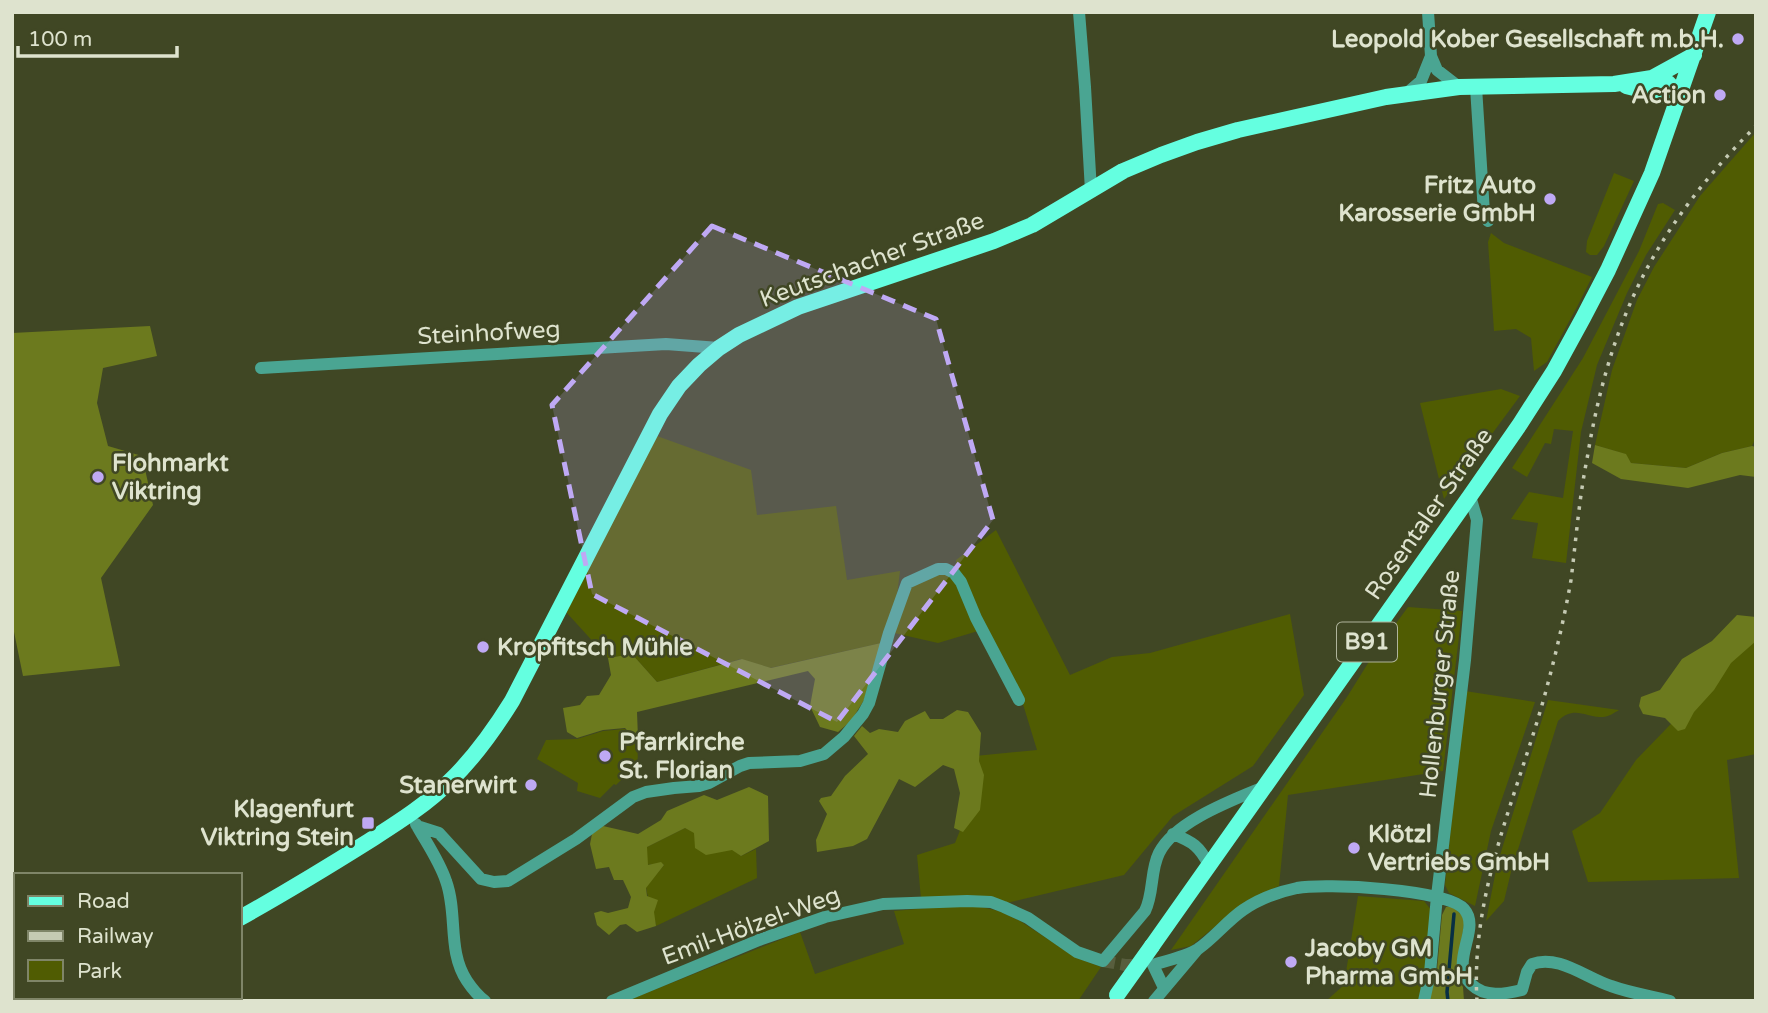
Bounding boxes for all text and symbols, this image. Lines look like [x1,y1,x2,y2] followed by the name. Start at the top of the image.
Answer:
[18,14,177,58] scale bar
[1331,25,1724,54] place label: Leopold Kober Gesellschaft m.b.H.
[28,27,92,52] text: 100 m
[1730,31,1746,47] marker: Leopold Kober Gesellschaft m.b.H.
[1631,81,1706,110] place label: Action
[1712,87,1728,103] marker: Action
[1338,171,1536,228] place label: Fritz Auto Karosserie GmbH
[1542,191,1558,207] marker: Fritz Auto Karosserie GmbH
[756,206,988,314] street label: Keutschacher Straße
[417,315,561,351] street label: Steinhofweg
[1359,423,1499,605] street label: Rosentaler Straße
[112,449,229,506] place label: Flohmarkt Viktring
[90,469,106,485] marker: Flohmarkt Viktring
[1414,568,1466,800] street label: Hollenburger Straße
[1337,622,1397,662] road number: B91
[497,633,693,662] place label: Kropfitsch Mühle
[475,639,491,655] marker: Kropfitsch Mühle
[619,728,745,785] place label: Pfarrkirche St. Florian
[597,748,613,764] marker: Pfarrkirche St. Florian
[399,771,518,800] place label: Stanerwirt
[523,777,539,793] marker: Stanerwirt
[201,795,355,852] place label: Klagenfurt Viktring Stein
[360,815,376,831] marker: Klagenfurt Viktring Stein
[1368,820,1550,877] place label: Klötzl Vertriebs GmbH
[1346,840,1362,856] marker: Klötzl Vertriebs GmbH
[14,873,242,999] legend
[658,880,844,972] street label: Emil-Hölzel-Weg
[77,889,130,914] text: Road
[77,924,154,949] text: Railway
[1304,934,1473,991] place label: Jacoby GM Pharma GmbH
[1283,954,1299,970] marker: Jacoby GM Pharma GmbH
[77,959,122,984] text: Park

